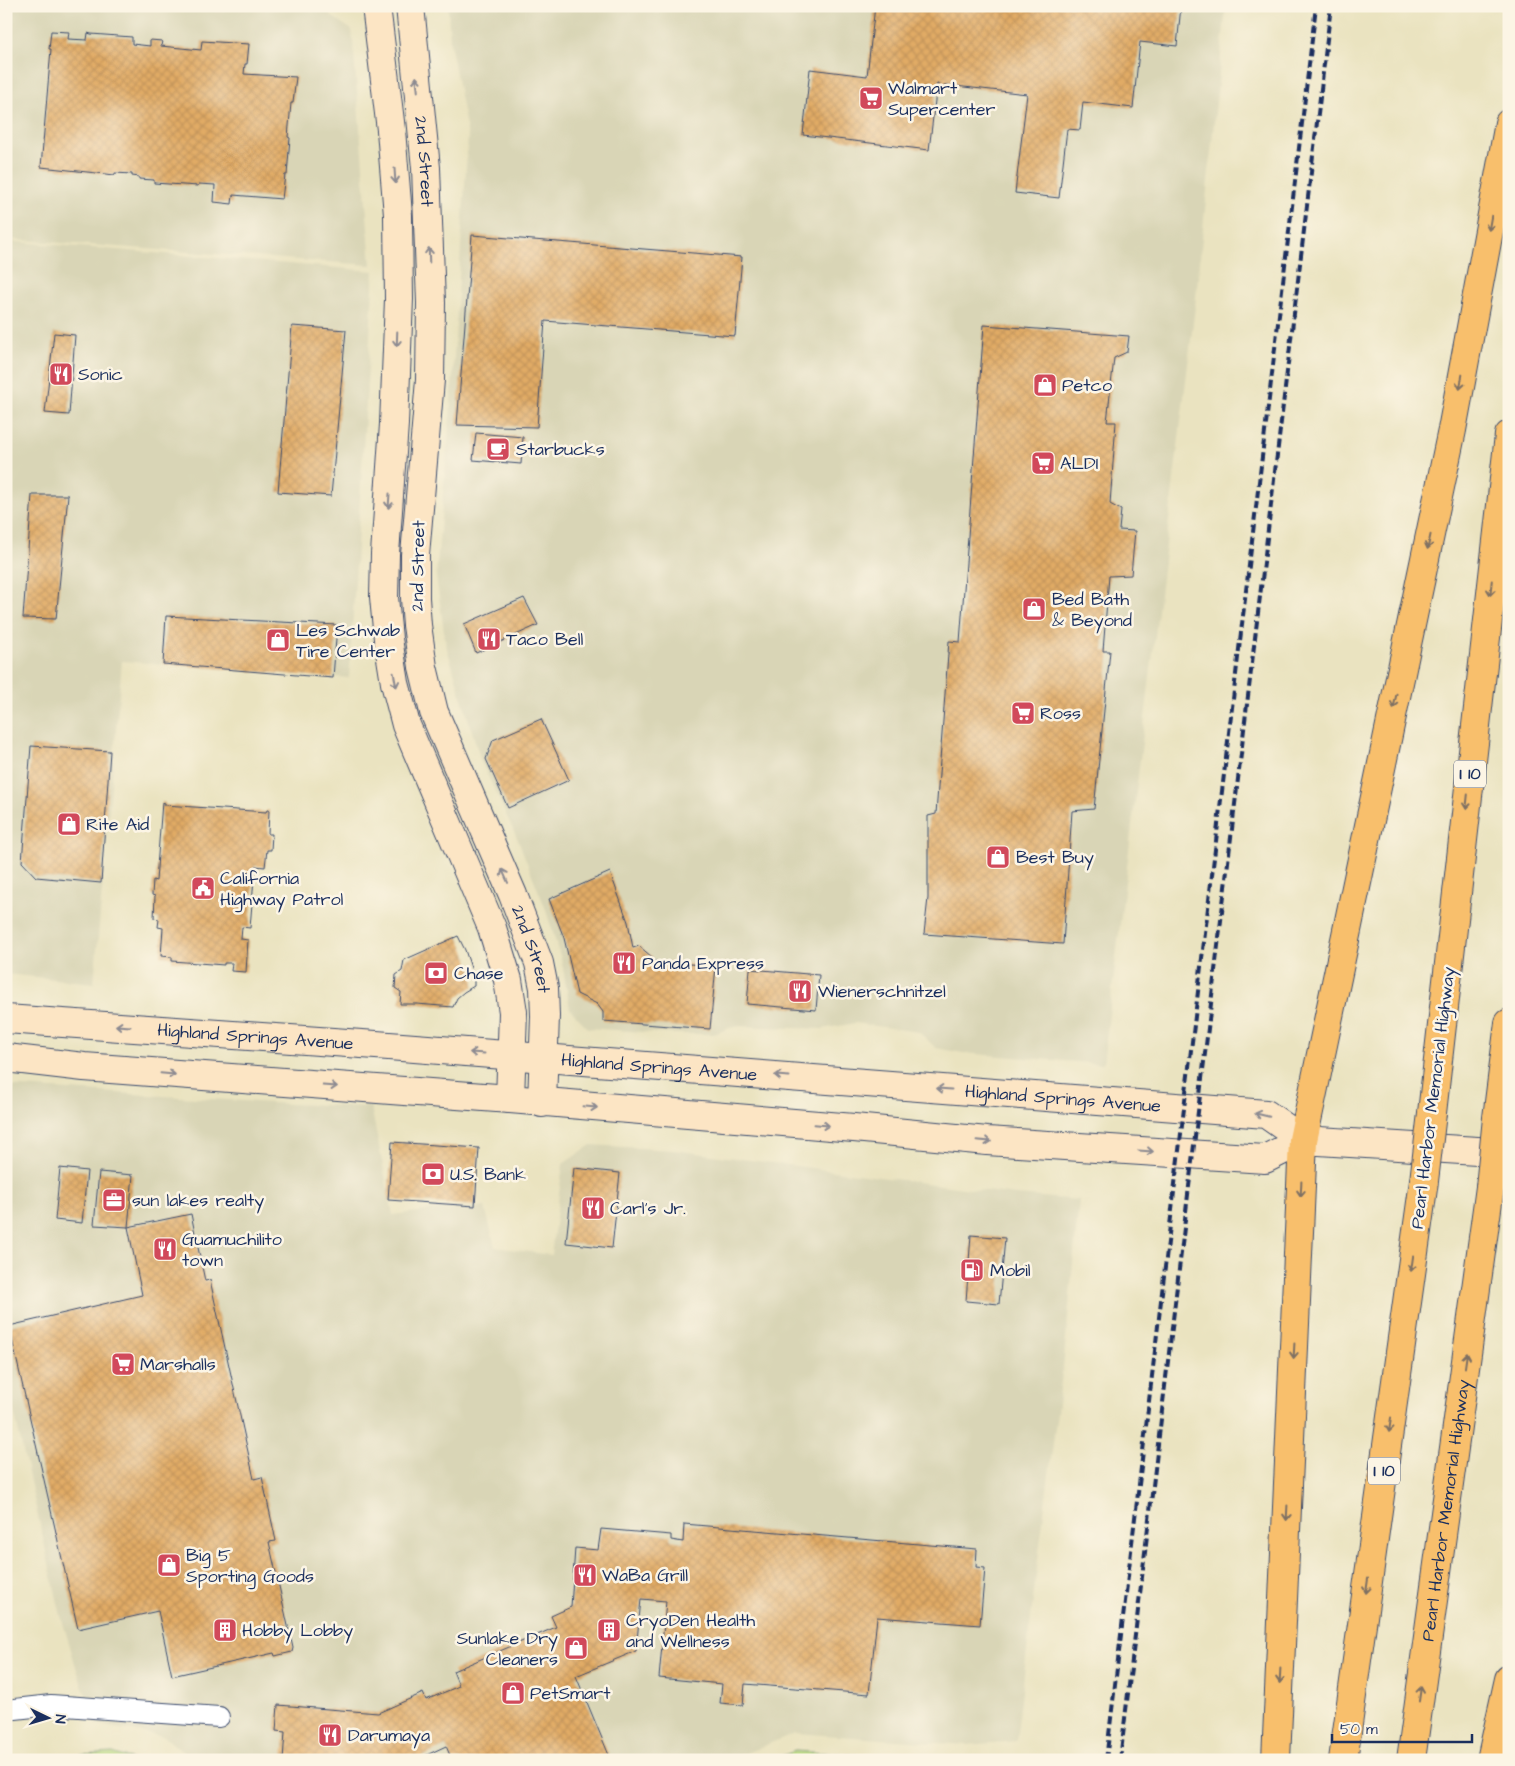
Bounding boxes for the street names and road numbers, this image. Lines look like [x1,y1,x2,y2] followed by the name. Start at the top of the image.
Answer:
[408,115,440,208] street label: 2nd Street
[405,519,431,612] street label: 2nd Street
[1454,761,1486,788] road number: I 10
[505,901,557,994] street label: 2nd Street
[1405,965,1462,1231] street label: Pearl Harbor Memorial Highway
[156,1017,355,1056] street label: Highland Springs Avenue
[560,1047,758,1087] street label: Highland Springs Avenue
[964,1078,1162,1118] street label: Highland Springs Avenue
[1415,1378,1477,1643] street label: Pearl Harbor Memorial Highway
[1368,1458,1400,1484] road number: I 10

